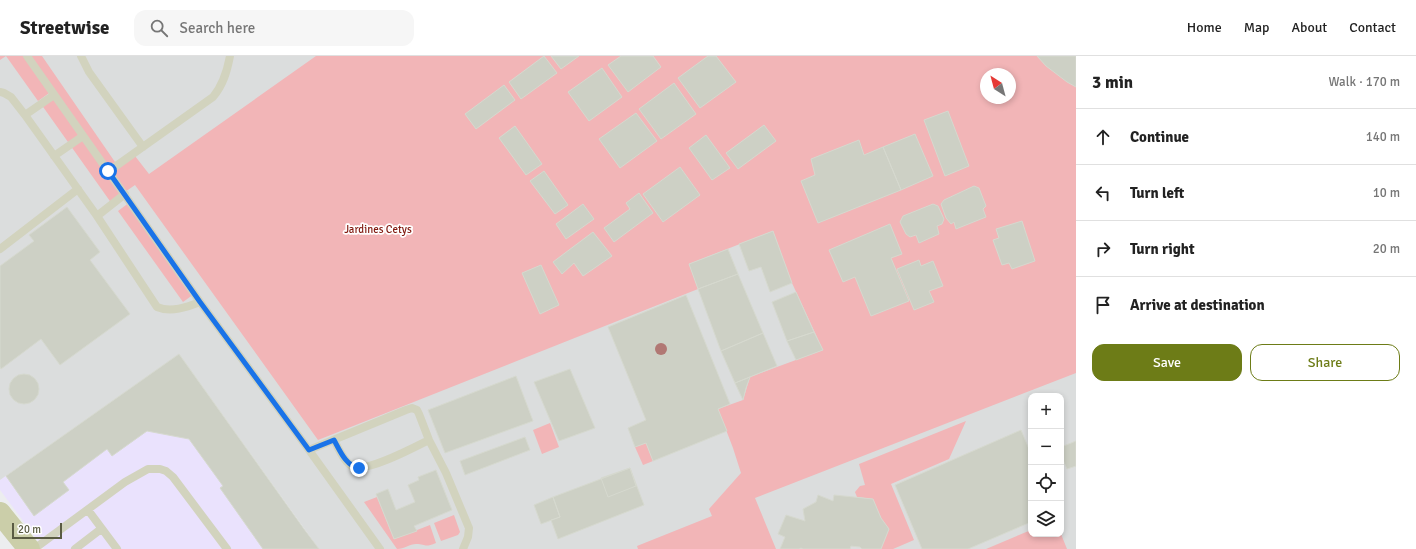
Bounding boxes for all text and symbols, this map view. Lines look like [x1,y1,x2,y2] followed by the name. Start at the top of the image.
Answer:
[134,10,414,46] search box
[20,16,110,40] text: Streetwise
[148,17,170,39] icon: search
[180,19,255,37] text: Search here
[1187,19,1222,36] text: Home
[1244,19,1269,36] text: Map
[1291,19,1327,36] text: About
[1349,19,1396,36] text: Contact
[980,68,1016,104] north arrow
[1092,72,1133,93] text: 3 min
[1329,74,1400,90] text: Walk · 170 m
[1092,126,1114,148] icon: ahead
[1130,128,1189,146] text: Continue
[1366,129,1400,145] text: 140 m
[99,162,117,180] route start
[1092,182,1114,204] icon: left
[1130,184,1184,202] text: Turn left
[1373,185,1400,201] text: 10 m
[344,223,412,236] park label: Jardines Cetys
[1092,238,1114,260] icon: right
[1130,240,1195,258] text: Turn right
[1373,241,1400,257] text: 20 m
[1092,294,1114,316] icon: arrive
[1130,296,1265,314] text: Arrive at destination
[1092,344,1242,381] button: Save
[1250,344,1400,381] button: Share
[1028,393,1064,537] map controls
[1028,393,1064,429] button: +
[1028,429,1064,465] button: −
[350,459,368,477] route end
[1028,465,1064,501] button: locate
[1028,501,1064,537] button: layers
[12,521,62,540] scale bar
[18,523,41,536] text: 20 m

